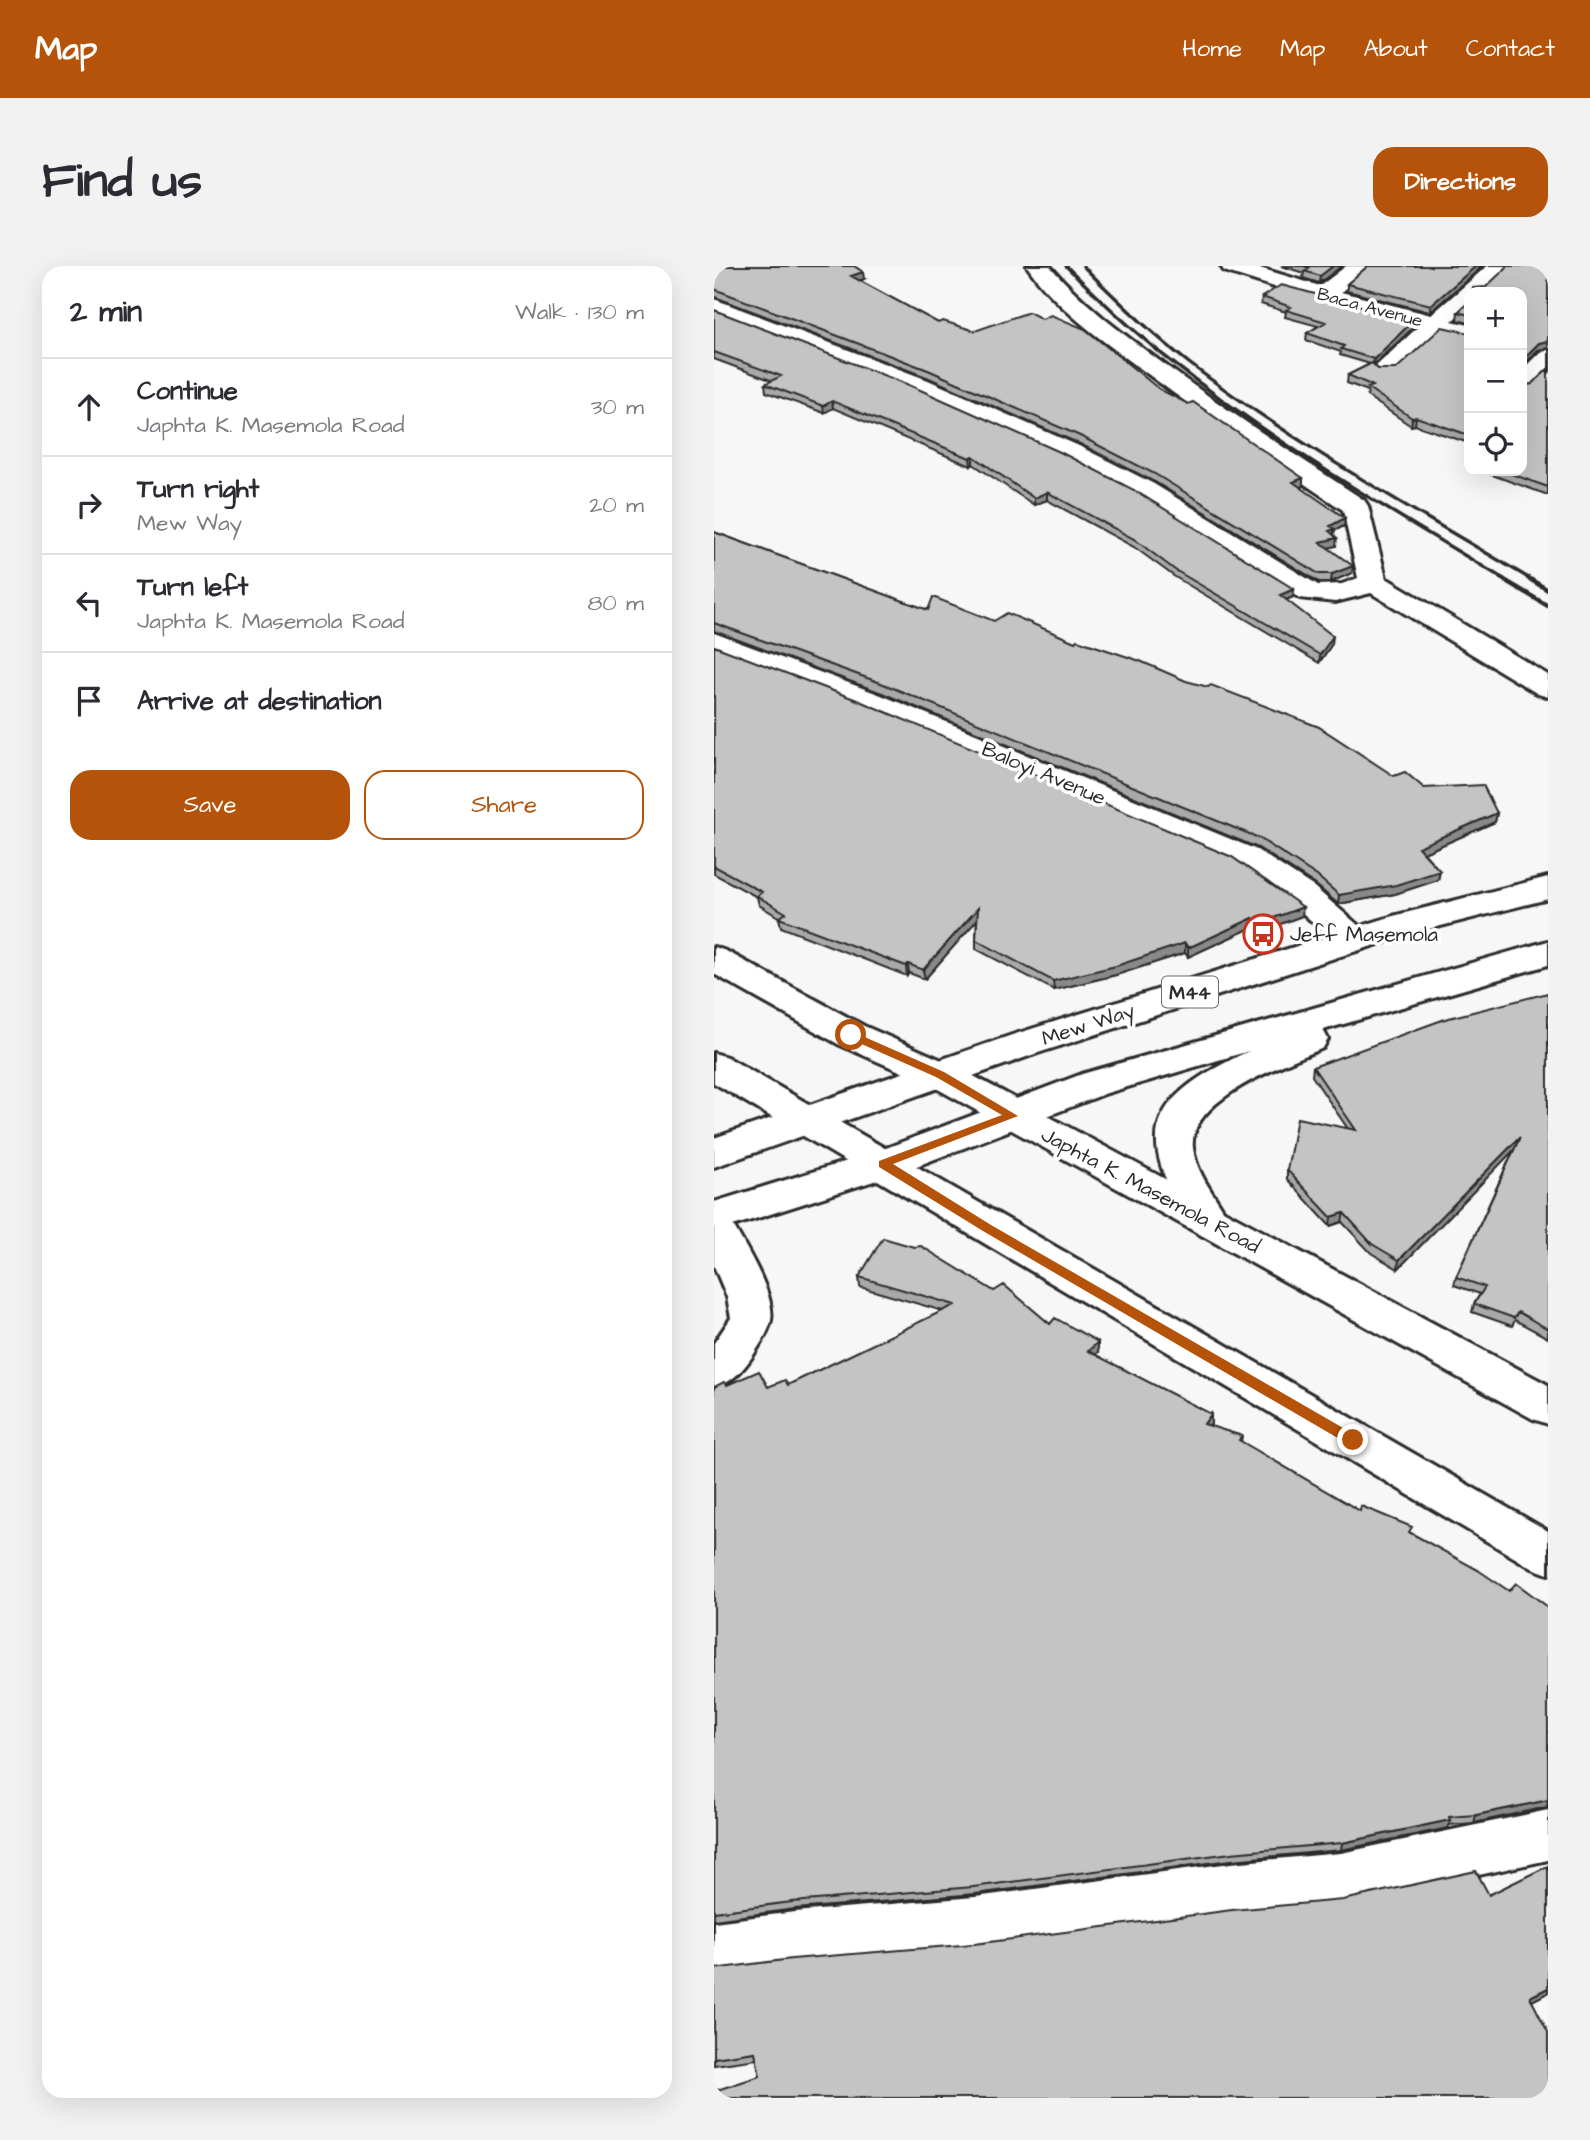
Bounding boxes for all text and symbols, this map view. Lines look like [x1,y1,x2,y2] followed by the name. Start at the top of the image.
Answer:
[35,26,97,72] text: Map
[1182,32,1242,66] text: Home
[1280,32,1325,66] text: Map
[1363,32,1428,66] text: About
[1466,32,1555,66] text: Contact
[1373,147,1548,217] button: Directions
[42,148,202,216] text: Find us
[1314,281,1426,334] street label: Baca Avenue
[1464,287,1527,476] map controls
[1464,287,1527,350] button: +
[70,291,142,333] text: 2 min
[515,296,644,328] text: Walk · 130 m
[1464,350,1527,413] button: −
[137,373,238,409] text: Continue
[70,388,108,426] icon: ahead
[591,391,644,423] text: 30 m
[137,409,405,441] text: Japhta K. Masemola Road
[1464,413,1527,476] button: locate
[137,471,259,507] text: Turn right
[70,486,108,524] icon: right
[589,489,644,521] text: 20 m
[137,507,242,539] text: Mew Way
[137,569,248,605] text: Turn left
[70,584,108,622] icon: left
[587,587,644,619] text: 80 m
[137,605,405,637] text: Japhta K. Masemola Road
[70,682,108,720] icon: arrive
[137,683,382,719] text: Arrive at destination
[977,734,1110,814] street label: Baloyi Avenue
[70,770,350,840] button: Save
[364,770,644,840] button: Share
[1242,913,1284,955] bus stop icon: Jeff Masemola
[1290,920,1438,949] place label: Jeff Masemola
[1162,976,1218,1007] road number: M44
[1038,996,1139,1055] street label: Mew Way
[835,1019,866,1050] route start
[1036,1120,1266,1262] street label: Japhta K. Masemola Road
[1337,1424,1368,1455] route end

